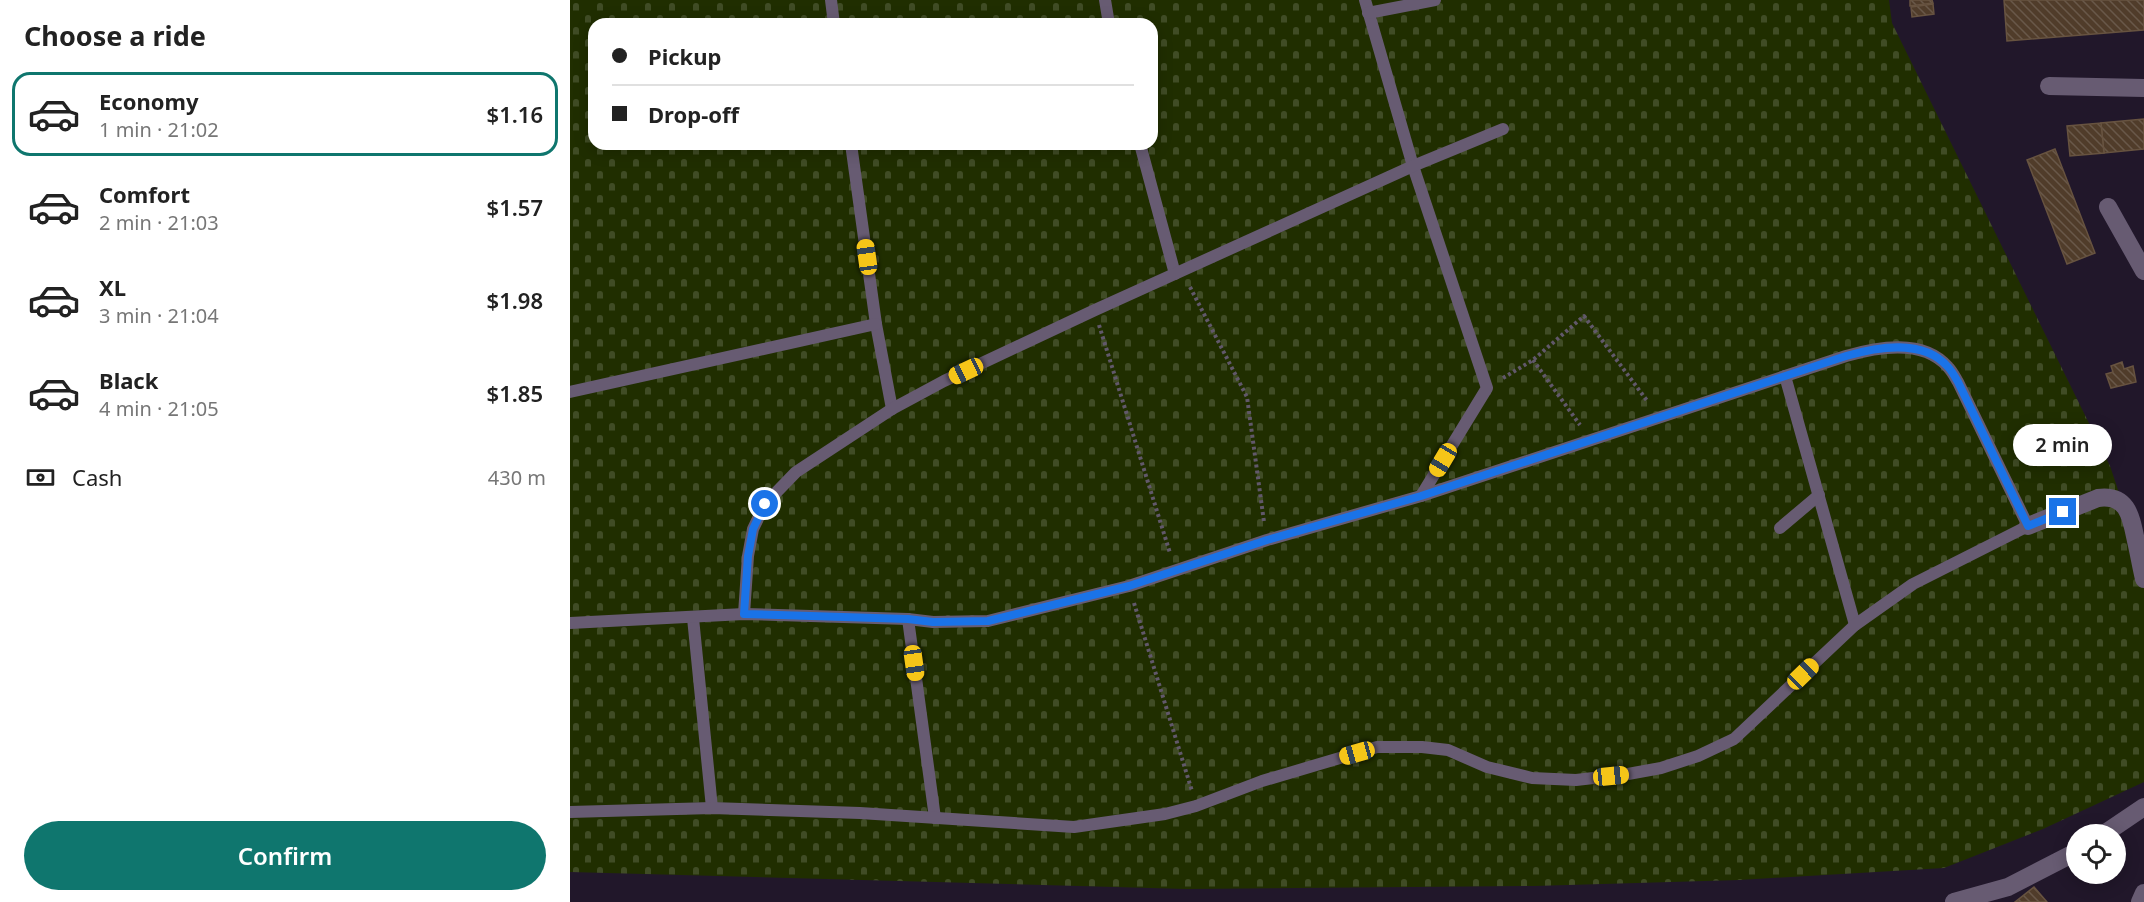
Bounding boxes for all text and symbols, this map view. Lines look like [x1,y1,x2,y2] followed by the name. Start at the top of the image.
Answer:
[24,17,206,54] text: Choose a ride
[648,41,721,71] text: Pickup
[99,86,198,116] text: Economy
[27,87,81,141] icon: car
[487,99,543,129] text: $1.16
[648,99,739,129] text: Drop-off
[99,116,219,143] text: 1 min · 21:02
[99,179,190,209] text: Comfort
[27,180,81,234] icon: car
[487,192,543,222] text: $1.57
[99,209,219,236] text: 2 min · 21:03
[856,238,878,276] car
[99,272,126,302] text: XL
[27,273,81,327] icon: car
[487,285,543,315] text: $1.98
[99,302,219,329] text: 3 min · 21:04
[946,355,986,387] car
[99,365,158,395] text: Black
[27,366,81,420] icon: car
[487,378,543,408] text: $1.85
[99,395,219,422] text: 4 min · 21:05
[2014,425,2113,467] callout: 2 min
[2035,431,2090,458] text: 2 min
[1426,440,1460,480] car
[24,461,57,494] icon: cash
[72,462,122,492] text: Cash
[488,464,546,491] text: 430 m
[751,490,778,517] route start
[2049,498,2076,525] route end
[903,644,925,682] car
[1784,655,1822,693] car
[1337,739,1377,767] car
[1592,765,1630,787] car
[24,821,546,890] button: Confirm
[2066,824,2126,884] map controls
[2066,824,2126,884] button: locate

